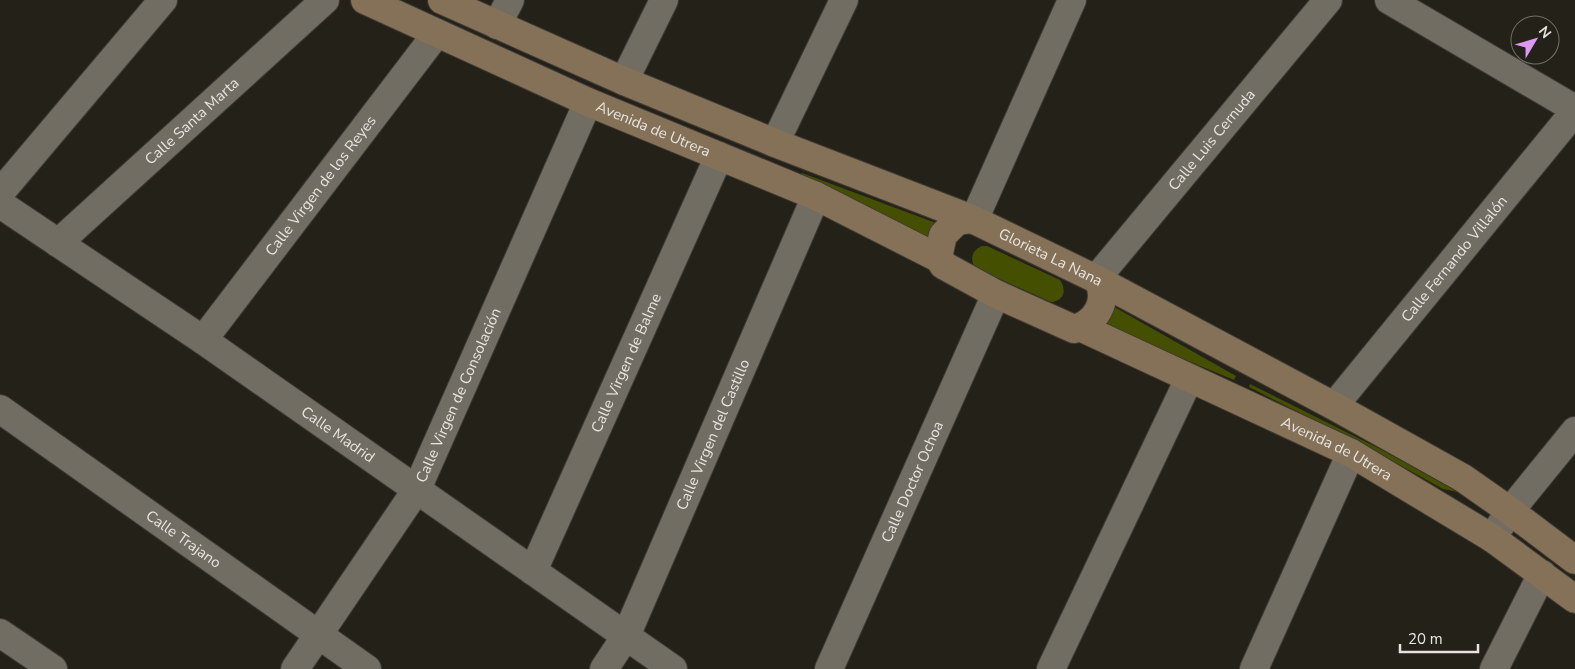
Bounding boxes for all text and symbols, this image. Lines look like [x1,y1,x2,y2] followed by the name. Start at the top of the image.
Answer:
[1510,15,1560,65] north arrow
[1534,22,1556,42] text: N
[140,73,243,169] street label: Calle Santa Marta
[1164,85,1260,195] street label: Calle Luis Cernuda
[593,96,714,161] street label: Avenida de Utrera
[261,111,381,260] street label: Calle Virgen de los Reyes
[1397,191,1512,326] street label: Calle Fernando Villalón
[995,223,1106,291] street label: Glorieta La Nana
[586,290,666,436] street label: Calle Virgen de Balme
[411,305,506,486] street label: Calle Virgen de Consolación
[672,356,754,513] street label: Calle Virgen del Castillo
[297,402,379,467] street label: Calle Madrid
[1278,412,1396,485] street label: Avenida de Utrera
[877,418,948,546] street label: Calle Doctor Ochoa
[142,505,225,573] street label: Calle Trajano
[1400,622,1478,654] scale bar
[1408,629,1443,649] text: 20 m

